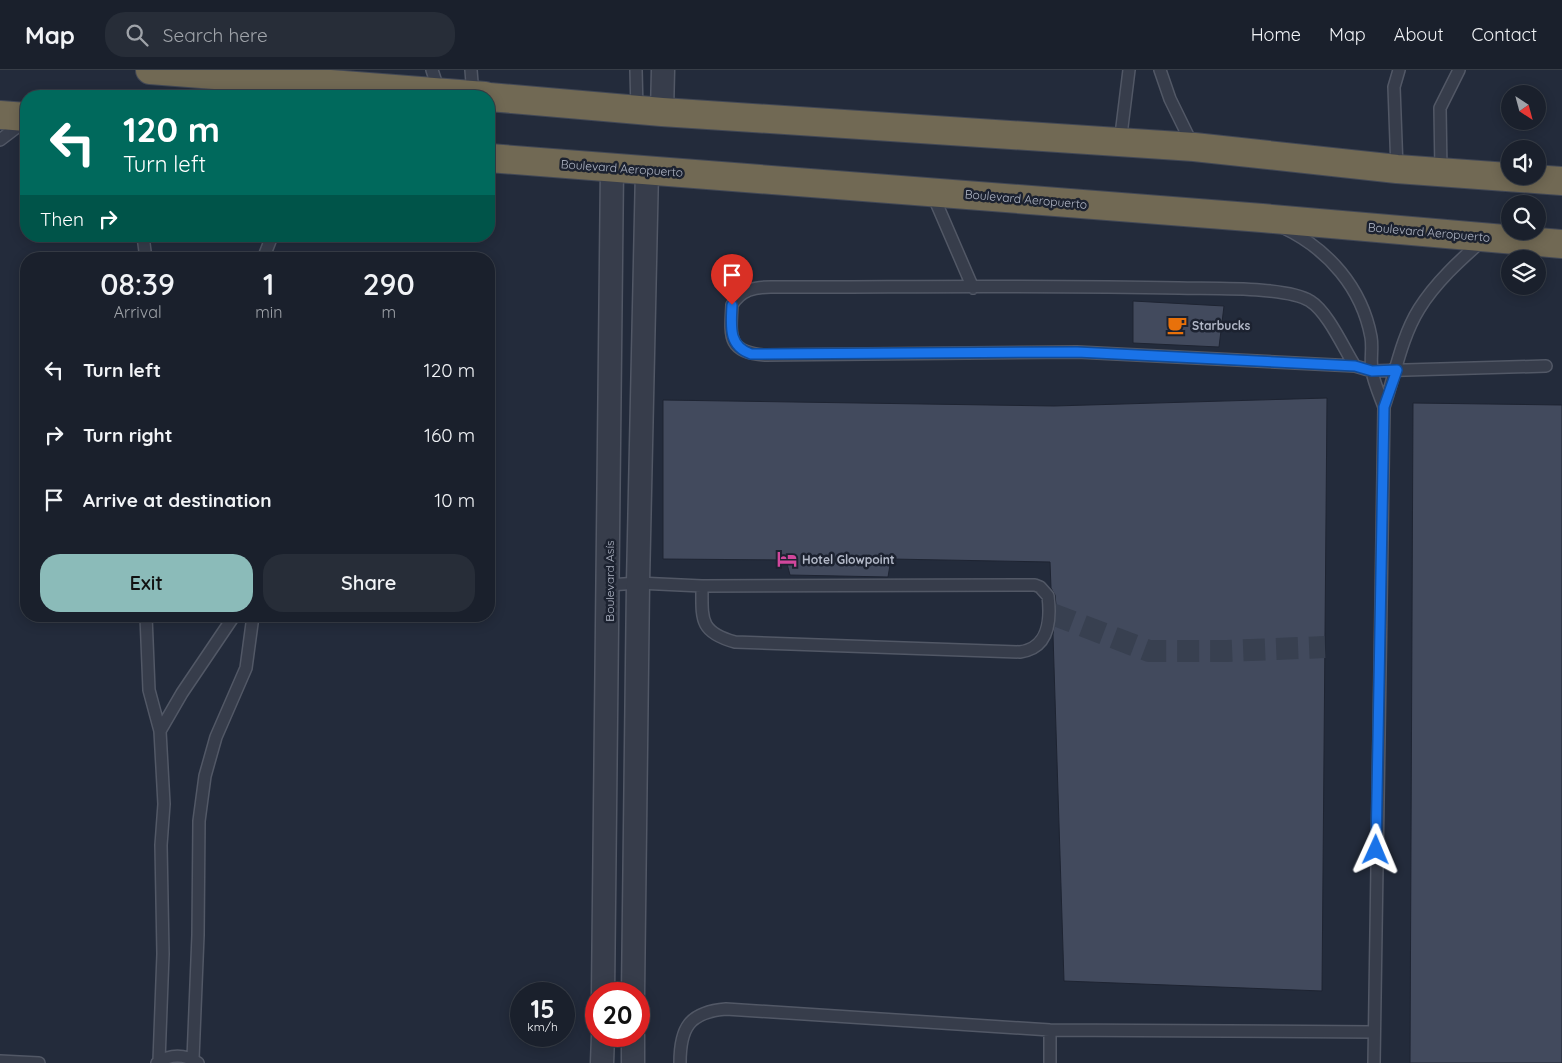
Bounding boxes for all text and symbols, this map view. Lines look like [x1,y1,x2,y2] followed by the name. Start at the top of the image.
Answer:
[105,12,455,57] search box
[25,20,75,50] text: Map
[123,21,151,49] icon: search
[163,23,268,47] text: Search here
[1251,23,1301,46] text: Home
[1329,23,1366,46] text: Map
[1394,23,1444,46] text: About
[1472,23,1537,46] text: Contact
[1501,85,1546,130] north arrow
[1501,85,1546,295] map controls
[123,107,220,151] text: 120 m
[40,110,105,175] icon: left
[1501,140,1546,185] button: sound
[123,150,206,178] text: Turn left
[560,156,684,180] street label: Boulevard Aeropuerto
[964,186,1088,212] street label: Boulevard Aeropuerto
[1501,195,1546,240] button: search
[94,205,122,233] icon: right
[40,207,84,231] text: Then
[1367,219,1491,245] street label: Boulevard Aeropuerto
[1501,250,1546,295] button: layers
[711,254,753,305] pin
[718,261,746,289] icon: arrive
[100,265,175,303] text: 08:39
[263,265,275,303] text: 1
[363,265,415,303] text: 290
[114,302,162,322] text: Arrival
[255,302,283,322] text: min
[381,302,396,322] text: m
[1166,314,1188,336] cafe icon: Starbucks
[1192,318,1250,333] place label: Starbucks
[40,356,68,384] icon: left
[83,358,161,382] text: Turn left
[424,358,475,382] text: 120 m
[40,421,68,449] icon: right
[83,423,172,447] text: Turn right
[424,423,475,447] text: 160 m
[40,486,68,514] icon: arrive
[83,488,272,512] text: Arrive at destination
[434,488,475,512] text: 10 m
[602,540,617,622] street label: Boulevard Asís
[776,548,798,570] hotel icon: Hotel Glowpoint
[802,552,895,567] place label: Hotel Glowpoint
[40,554,253,612] button: Exit
[263,554,475,612] button: Share
[1349,823,1401,875] position arrow
[585,982,650,1047] speed limit sign: 20
[530,993,555,1024] text: 15
[527,1019,558,1034] text: km/h

